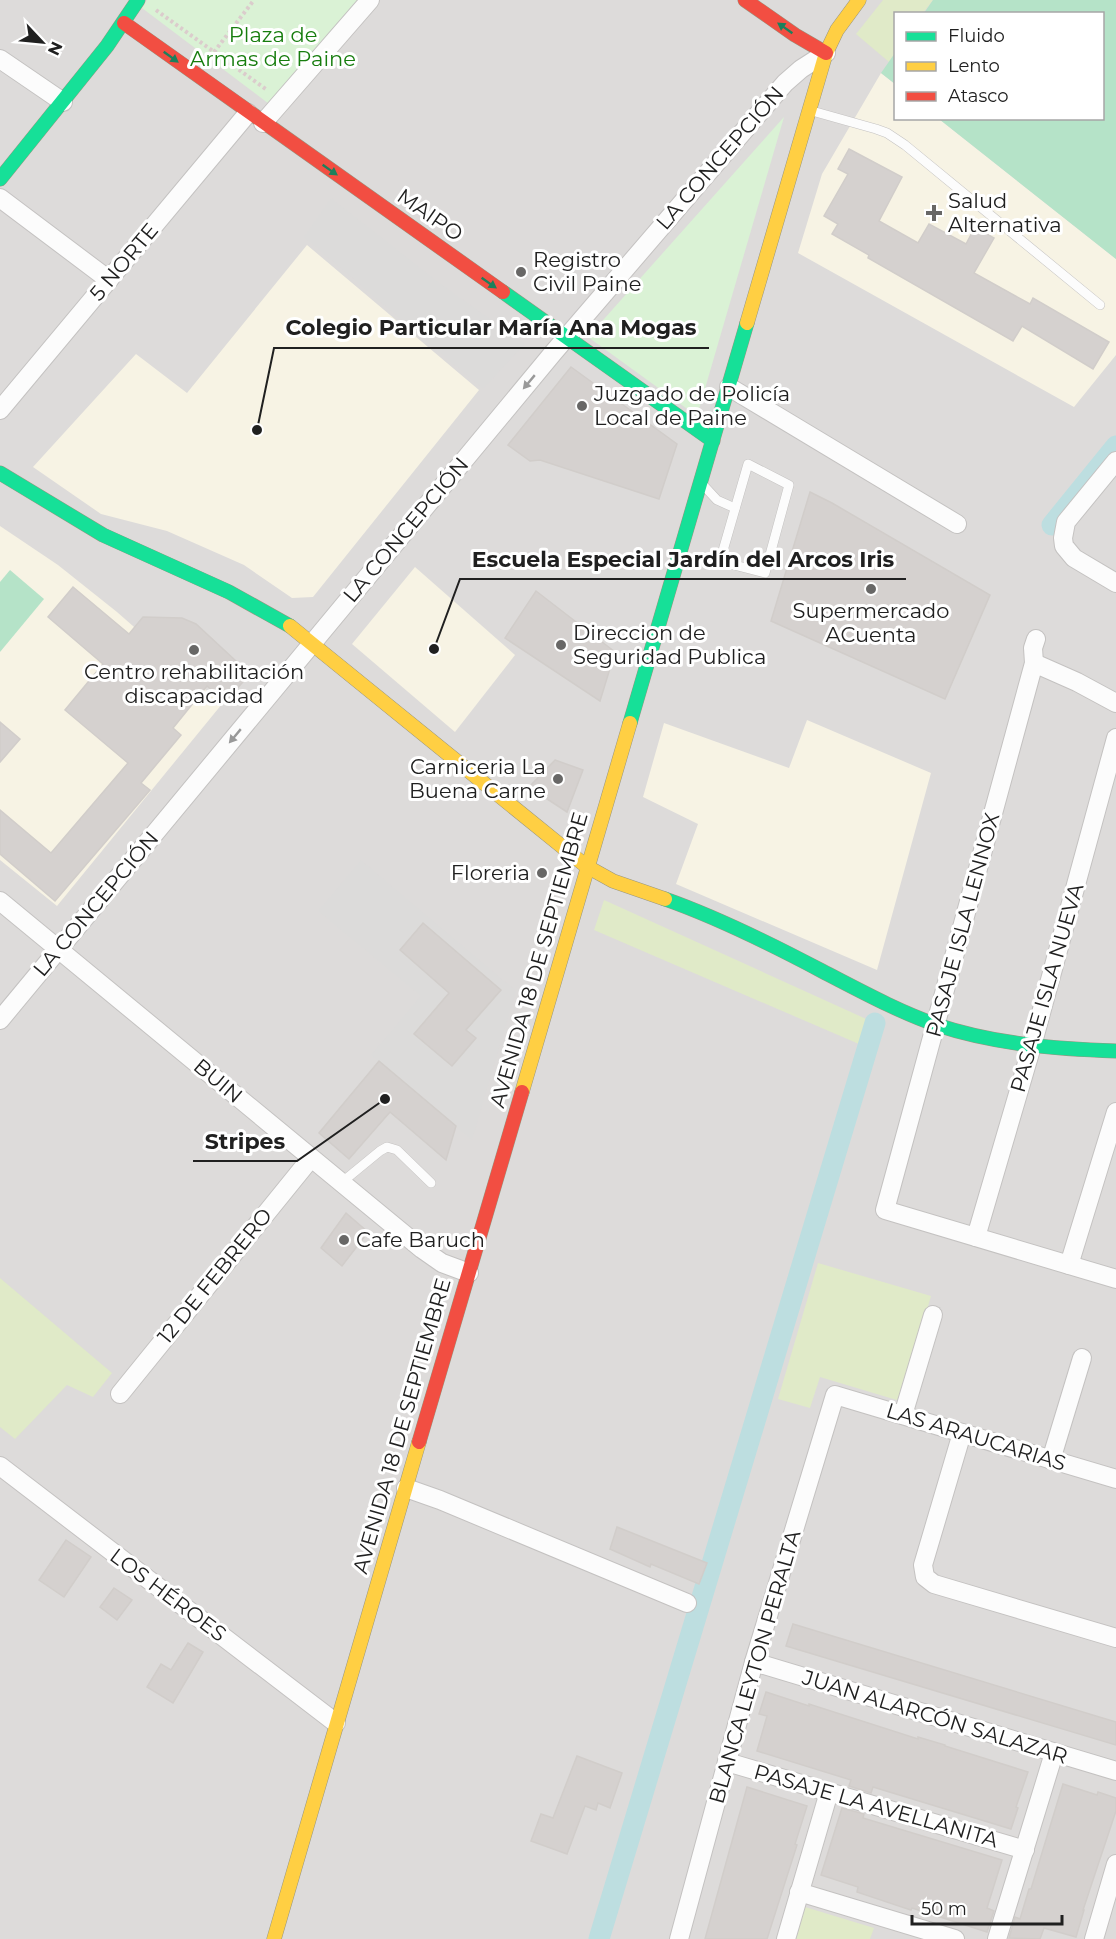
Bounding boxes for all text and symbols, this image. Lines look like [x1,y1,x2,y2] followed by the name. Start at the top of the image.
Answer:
[12,12,72,72] north arrow
[894,12,1104,120] legend
[190,22,356,71] park label: Plaza de Armas de Paine
[777,22,793,34] one-way arrow
[948,25,1005,47] text: Fluido
[44,38,66,58] text: N
[163,51,179,63] one-way arrow
[948,55,1000,77] text: Lento
[651,81,789,234] street label: LA CONCEPCIÓN
[948,85,1008,107] text: Atasco
[321,164,337,176] one-way arrow
[393,183,468,246] street label: MAIPO
[948,188,1062,237] place label: Salud Alternativa
[925,204,943,222] marker: Salud Alternativa
[84,218,163,305] street label: 5 NORTE
[533,247,641,296] place label: Registro Civil Paine
[514,265,528,279] marker: Registro Civil Paine
[481,277,497,288] one-way arrow
[274,308,709,348] callout: Colegio Particular María Ana Mogas
[286,314,697,341] text: Colegio Particular María Ana Mogas
[522,374,535,390] one-way arrow
[593,381,790,430] place label: Juzgado de Policía Local de Paine
[575,399,589,413] marker: Juzgado de Policía Local de Paine
[338,452,474,607] street label: LA CONCEPCIÓN
[460,539,906,579] callout: Escuela Especial Jardín del Arcos Iris
[472,546,895,573] text: Escuela Especial Jardín del Arcos Iris
[864,582,878,596] marker: Supermercado ACuenta
[793,598,949,647] place label: Supermercado ACuenta
[573,620,766,669] place label: Direccion de Seguridad Publica
[554,638,568,652] marker: Direccion de Seguridad Publica
[187,643,201,657] marker: Centro rehabilitación discapacidad
[84,659,304,708] place label: Centro rehabilitación discapacidad
[229,728,242,743] one-way arrow
[409,754,546,803] place label: Carniceria La Buena Carne
[551,772,565,786] marker: Carniceria La Buena Carne
[484,809,593,1110] street label: AVENIDA 18 DE SEPTIEMBRE
[921,810,1005,1040] street label: PASAJE ISLA LENNOX
[28,826,164,981] street label: LA CONCEPCIÓN
[451,860,530,885] place label: Floreria
[535,866,549,880] marker: Floreria
[1005,880,1089,1095] street label: PASAJE ISLA NUEVA
[189,1053,248,1108] street label: BUIN
[193,1121,297,1161] callout: Stripes
[205,1128,286,1155] text: Stripes
[152,1203,277,1348] street label: 12 DE FEBRERO
[356,1227,485,1252] place label: Cafe Baruch
[337,1233,351,1247] marker: Cafe Baruch
[347,1275,456,1576] street label: AVENIDA 18 DE SEPTIEMBRE
[883,1397,1069,1476] street label: LAS ARAUCARIAS
[703,1526,806,1806] street label: BLANCA LEYTON PERALTA
[105,1543,231,1646] street label: LOS HÉROES
[799,1664,1071,1769] street label: JUAN ALARCÓN SALAZAR
[751,1759,1002,1853] street label: PASAJE LA AVELLANITA
[912,1888,1062,1926] scale bar
[921,1898,967,1920] text: 50 m

